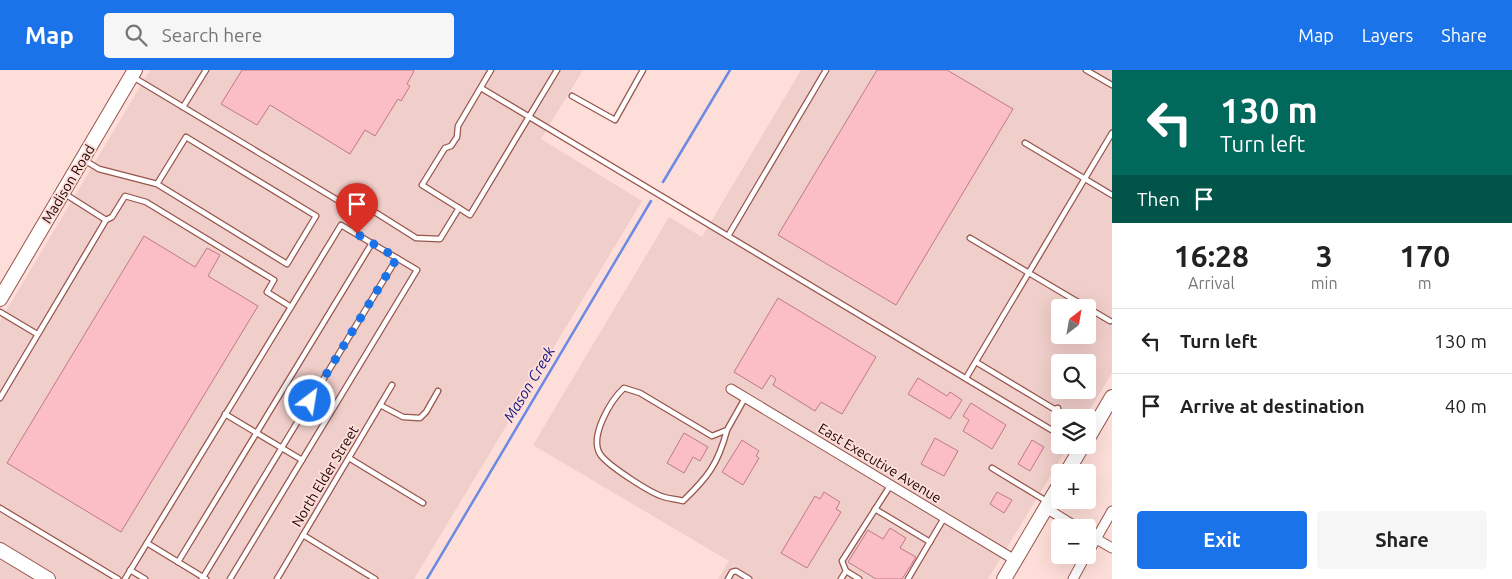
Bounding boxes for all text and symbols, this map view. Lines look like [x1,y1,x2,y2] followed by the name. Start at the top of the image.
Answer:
[104,13,454,58] search box
[122,21,150,49] icon: search
[25,22,74,49] text: Map
[162,24,262,46] text: Search here
[1298,25,1334,45] text: Map
[1362,25,1413,45] text: Layers
[1441,25,1487,45] text: Share
[1137,90,1202,155] icon: left
[1220,90,1318,130] text: 130 m
[1220,131,1305,156] text: Turn left
[38,142,98,226] street label: Madison Road
[336,183,378,234] pin
[1190,185,1218,213] icon: arrive
[1137,188,1180,210] text: Then
[343,190,371,218] icon: arrive
[1174,239,1249,273] text: 16:28
[1316,239,1333,273] text: 3
[1399,239,1450,273] text: 170
[1188,274,1235,292] text: Arrival
[1311,274,1338,292] text: min
[1418,274,1432,292] text: m
[1051,299,1096,344] north arrow
[1051,299,1096,564] map controls
[1137,327,1165,355] icon: left
[1180,330,1258,352] text: Turn left
[1434,330,1487,352] text: 130 m
[500,343,558,425] water label: Mason Creek
[1051,354,1096,399] button: search
[283,374,335,426] position arrow
[1137,392,1165,420] icon: arrive
[1180,395,1365,417] text: Arrive at destination
[1445,395,1487,417] text: 40 m
[1051,409,1096,454] button: layers
[816,420,944,506] street label: East Executive Avenue
[288,422,362,530] street label: North Elder Street
[1051,464,1096,509] button: +
[1137,511,1307,569] button: Exit
[1317,511,1487,569] button: Share
[1051,519,1096,564] button: −

